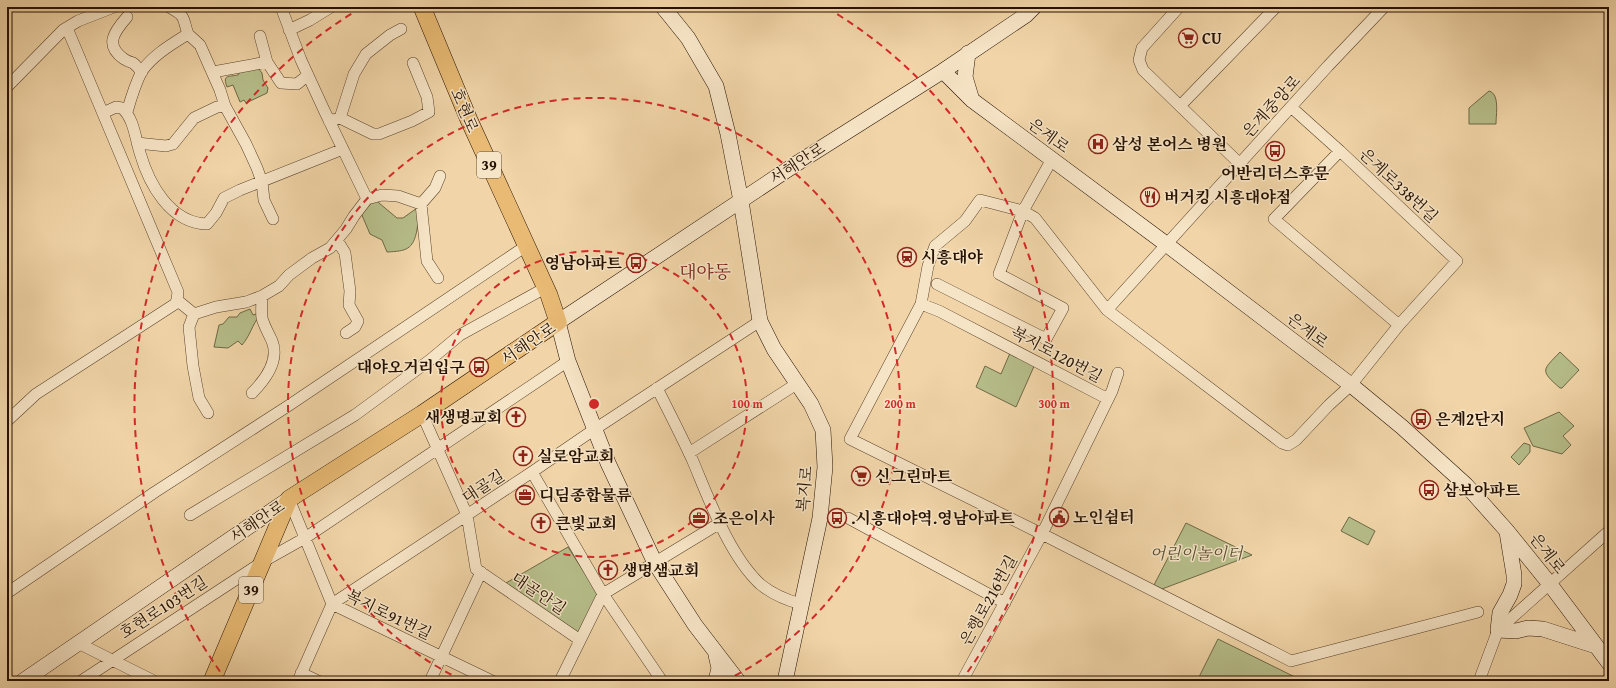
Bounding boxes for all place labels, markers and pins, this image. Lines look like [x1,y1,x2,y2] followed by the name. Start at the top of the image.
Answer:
[1202,26,1222,50] place label: CU
[1177,27,1199,49] supermarket icon: CU
[1112,132,1227,156] place label: 삼성 본어스 병원
[1087,133,1109,155] hospital icon: 삼성 본어스 병원
[1264,140,1286,162] bus stop icon: 어반리더스후문
[1221,161,1330,185] place label: 어반리더스후문
[1164,185,1291,209] place label: 버거킹 시흥대야점
[1139,186,1161,208] restaurant icon: 버거킹 시흥대야점
[921,245,983,269] place label: 시흥대야
[896,246,918,268] station icon: 시흥대야
[545,251,623,275] place label: 영남아파트
[625,252,647,274] bus stop icon: 영남아파트
[357,355,466,379] place label: 대야오거리입구
[468,356,490,378] bus stop icon: 대야오거리입구
[587,397,601,411] centre of rings
[425,405,502,429] place label: 새생명교회
[505,406,527,428] church icon: 새생명교회
[1435,407,1505,431] place label: 은계2단지
[1410,408,1432,430] bus stop icon: 은계2단지
[537,444,614,468] place label: 실로암교회
[512,445,534,467] church icon: 실로암교회
[875,464,953,488] place label: 신그린마트
[850,465,872,487] supermarket icon: 신그린마트
[1443,478,1521,502] place label: 삼보아파트
[1418,479,1440,501] bus stop icon: 삼보아파트
[539,483,632,507] place label: 디딤종합물류
[514,484,536,506] office icon: 디딤종합물류
[1073,505,1135,529] place label: 노인쉼터
[713,506,775,530] place label: 조은이사
[851,506,1015,530] place label: .시흥대야역.영남아파트
[1048,506,1070,528] public building icon: 노인쉼터
[688,507,710,529] office icon: 조은이사
[826,507,848,529] bus stop icon: .시흥대야역.영남아파트
[555,511,617,535] place label: 큰빛교회
[530,512,552,534] church icon: 큰빛교회
[622,558,699,582] place label: 생명샘교회
[597,559,619,581] church icon: 생명샘교회

